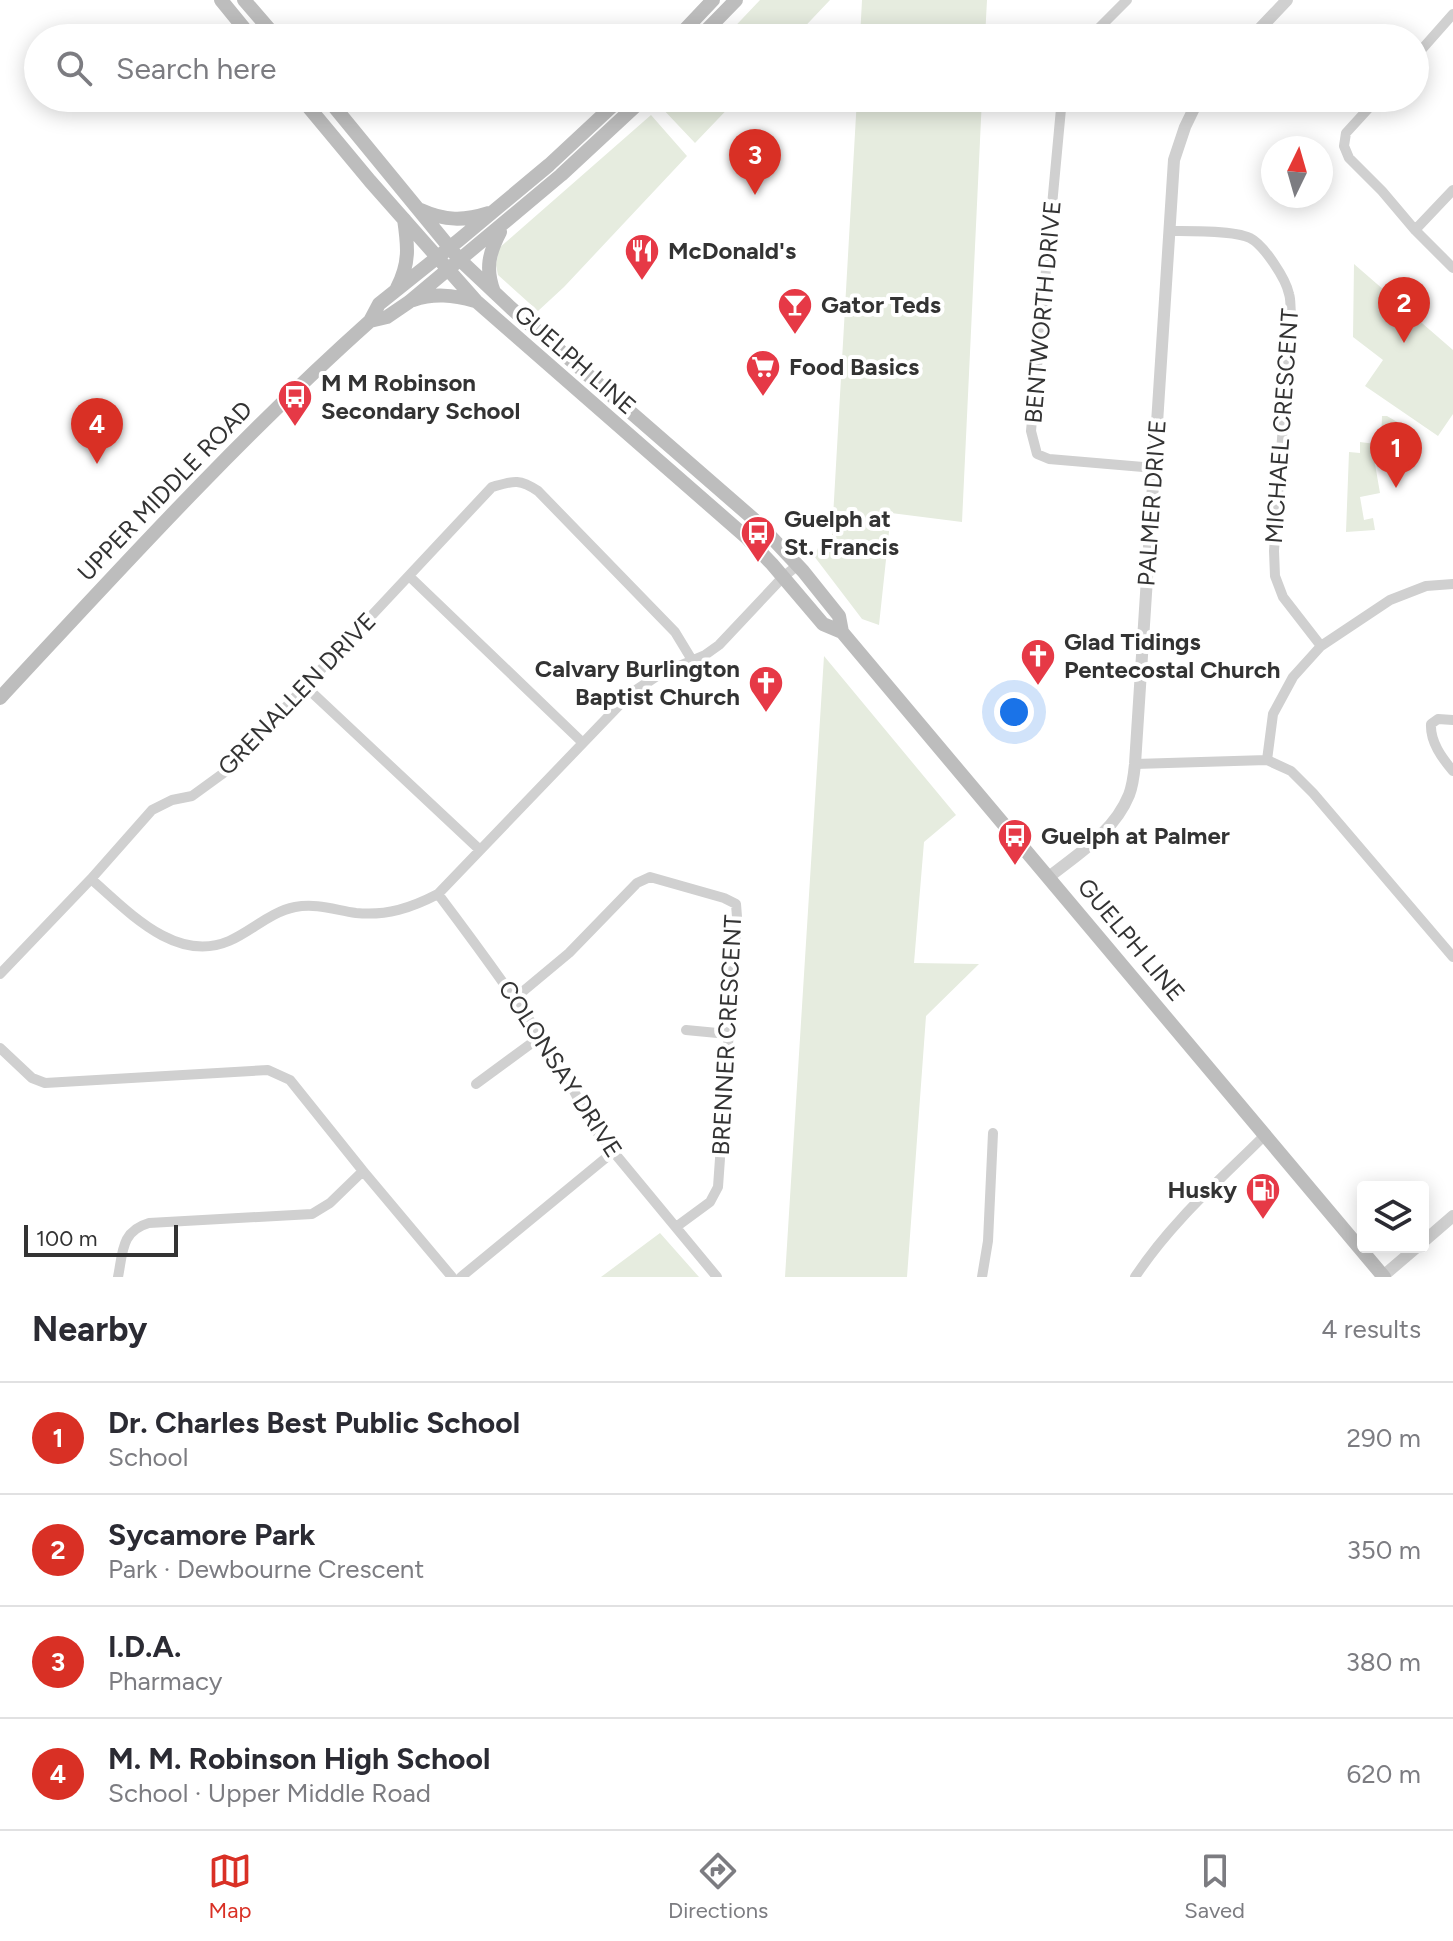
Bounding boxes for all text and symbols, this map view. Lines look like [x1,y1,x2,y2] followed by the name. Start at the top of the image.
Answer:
[24,24,1429,112] search box
[52,46,96,90] icon: search
[116,50,276,87] text: Search here
[729,129,781,195] pin: 3
[1261,136,1333,208] north arrow
[1018,199,1067,424] street label: BENTWORTH DRIVE
[623,232,661,282] restaurant icon: McDonald's
[668,236,796,265] place label: McDonald's
[1378,277,1430,343] pin: 2
[776,286,814,336] bar icon: Gator Teds
[821,290,941,319] place label: Gator Teds
[509,299,642,420] street label: GUELPH LINE
[1259,307,1304,544] street label: MICHAEL CRESCENT
[744,348,782,398] supermarket icon: Food Basics
[789,352,919,381] place label: Food Basics
[321,368,520,425] place label: M M Robinson Secondary School
[276,378,314,428] bus stop icon: M M Robinson Secondary School
[71,395,258,587] street label: UPPER MIDDLE ROAD
[71,398,123,464] pin: 4
[1131,419,1172,587] street label: PALMER DRIVE
[1370,422,1422,488] pin: 1
[784,504,899,561] place label: Guelph at St. Francis
[739,514,777,564] bus stop icon: Guelph at St. Francis
[212,606,382,781] street label: GRENALLEN DRIVE
[1064,627,1281,684] place label: Glad Tidings Pentecostal Church
[1019,637,1057,687] church icon: Glad Tidings Pentecostal Church
[535,654,740,711] place label: Calvary Burlington Baptist Church
[747,664,785,714] church icon: Calvary Burlington Baptist Church
[994,692,1034,732] your location
[996,817,1034,867] bus stop icon: Guelph at Palmer
[1041,821,1230,850] place label: Guelph at Palmer
[1072,872,1191,1007] street label: GUELPH LINE
[706,914,747,1156] street label: BRENNER CRESCENT
[492,975,628,1163] street label: COLONSAY DRIVE
[1244,1171,1282,1221] fuel station icon: Husky
[1167,1175,1237,1204] place label: Husky
[1357,1181,1429,1253] map controls
[1357,1181,1429,1253] button: layers
[24,1221,178,1257] scale bar
[36,1225,97,1252] text: 100 m
[32,1309,147,1350] text: Nearby
[1321,1313,1421,1345] text: 4 results
[108,1404,520,1441] text: Dr. Charles Best Public School
[53,1422,63,1454] text: 1
[1347,1422,1421,1454] text: 290 m
[108,1441,188,1473] text: School
[108,1516,315,1553] text: Sycamore Park
[50,1534,66,1566] text: 2
[1347,1534,1421,1566] text: 350 m
[108,1553,424,1585] text: Park · Dewbourne Crescent
[108,1628,181,1665] text: I.D.A.
[51,1646,65,1678] text: 3
[1346,1646,1421,1678] text: 380 m
[108,1665,222,1697] text: Pharmacy
[108,1740,490,1777] text: M. M. Robinson High School
[50,1758,66,1790] text: 4
[1347,1758,1421,1790] text: 620 m
[108,1777,431,1809] text: School · Upper Middle Road
[208,1849,252,1924] tab: Map
[668,1849,768,1924] tab: Directions
[1184,1849,1245,1924] tab: Saved

